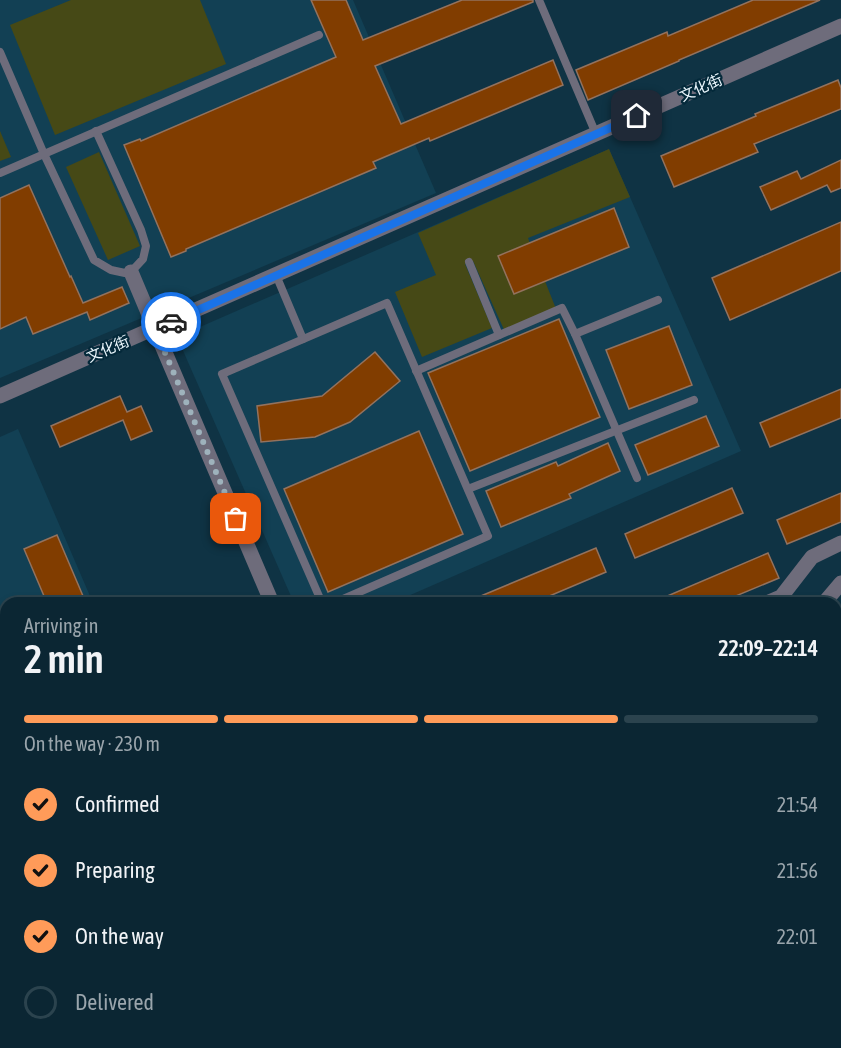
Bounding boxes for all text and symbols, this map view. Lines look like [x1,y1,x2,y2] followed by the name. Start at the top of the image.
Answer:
[677,71,725,104] street label: 文化街
[611,90,662,141] pin
[620,99,653,132] icon: home
[141,292,201,352] courier
[155,306,188,339] icon: car
[84,332,132,365] street label: 文化街
[210,493,261,544] pin
[219,502,252,535] icon: bag
[24,614,98,637] text: Arriving in
[718,635,818,661] text: 22:09–22:14
[24,637,104,681] text: 2 min
[24,732,160,755] text: On the way · 230 m
[24,788,57,821] icon: check
[75,791,160,817] text: Confirmed
[777,793,818,816] text: 21:54
[24,854,57,887] icon: check
[75,857,155,883] text: Preparing
[777,859,818,882] text: 21:56
[24,920,57,953] icon: check
[75,923,164,949] text: On the way
[776,925,818,948] text: 22:01
[75,989,154,1015] text: Delivered

